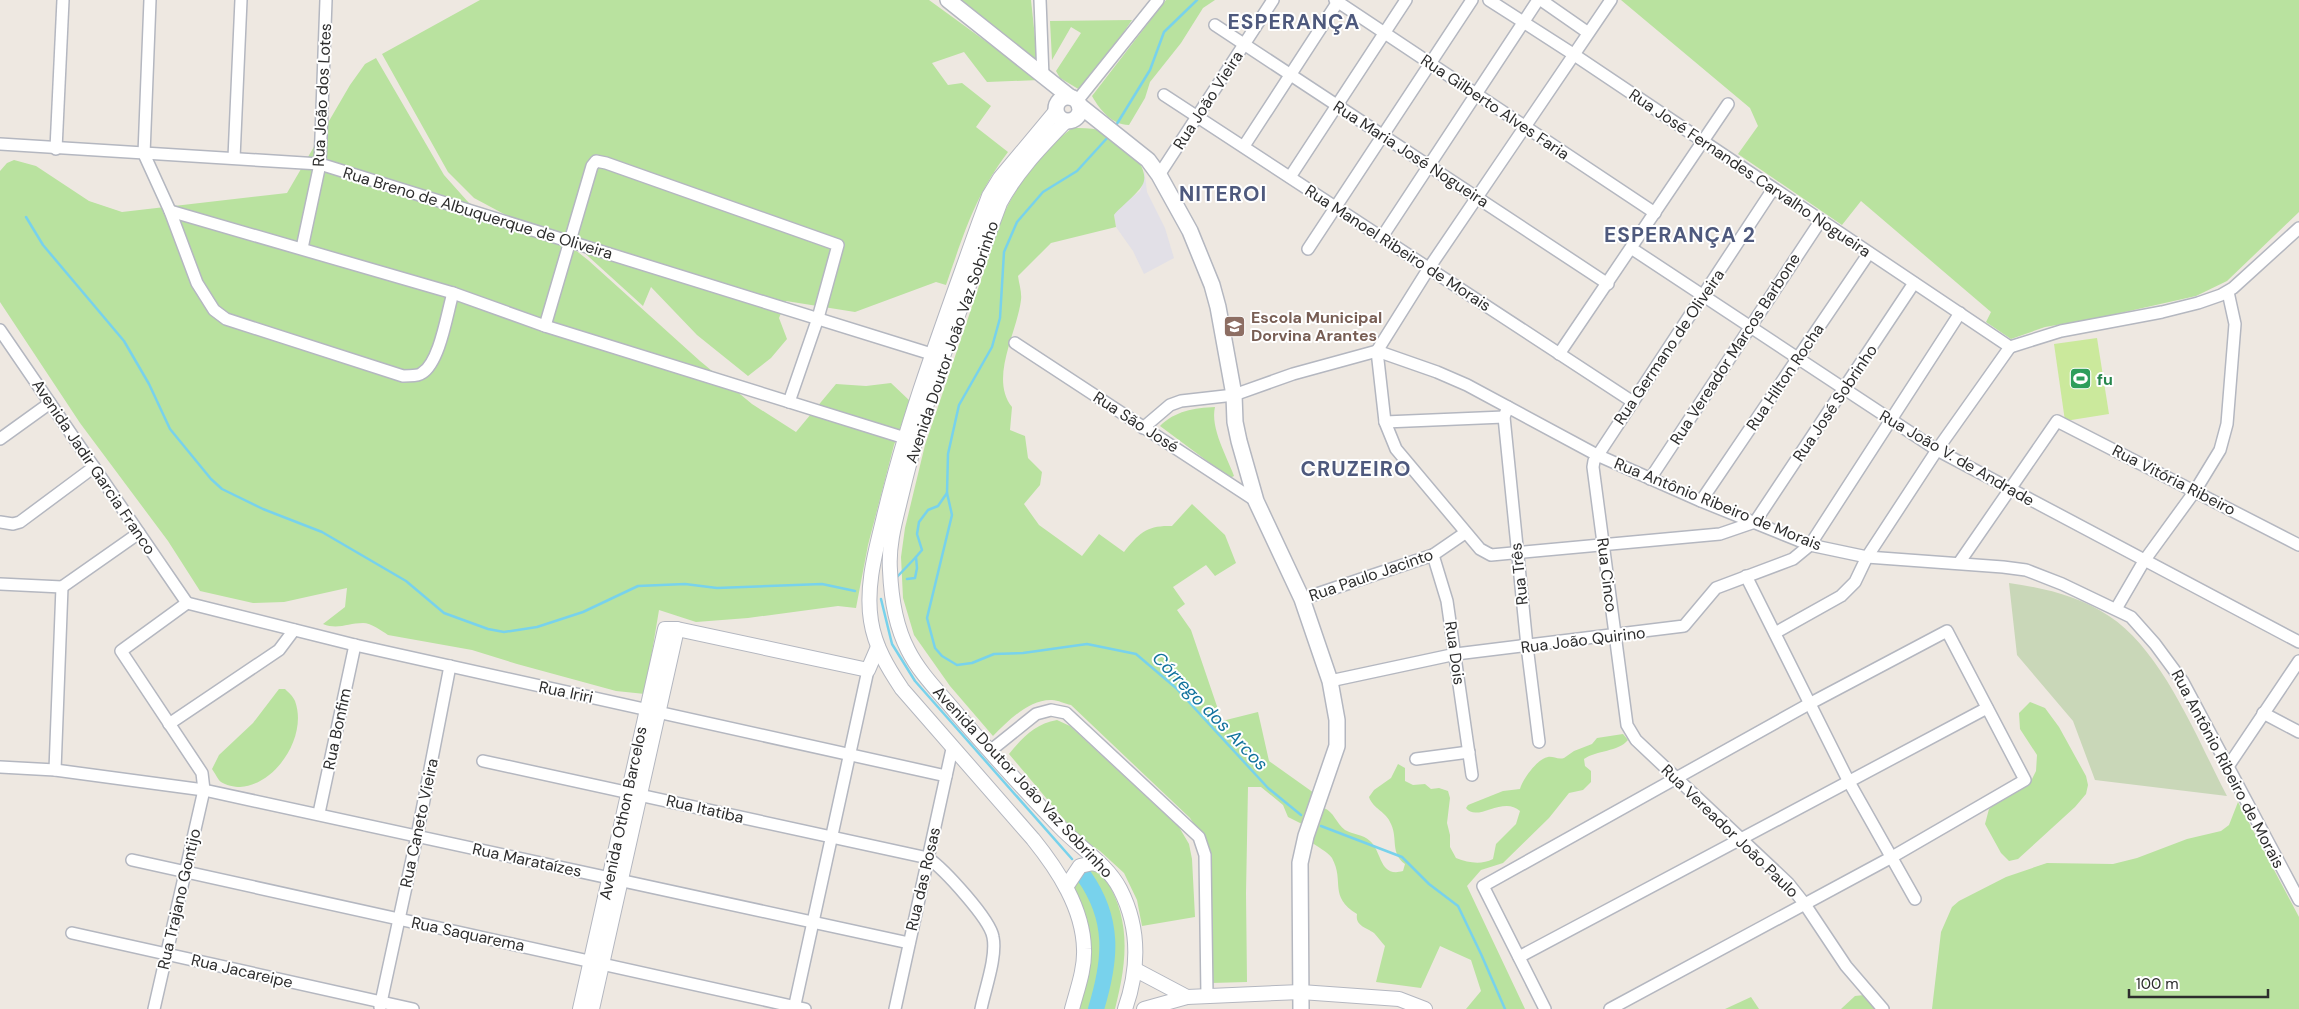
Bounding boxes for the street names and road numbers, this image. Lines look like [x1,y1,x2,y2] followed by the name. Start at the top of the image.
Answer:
[308,23,336,167] street label: Rua João dos Lotes
[1168,47,1248,153] street label: Rua João Vieira
[1417,49,1573,165] street label: Rua Gilberto Alves Faria
[1625,84,1875,262] street label: Rua José Fernandes Carvalho Nogueira
[1329,96,1493,212] street label: Rua Maria José Nogueira
[341,162,615,264] street label: Rua Breno de Albuquerque de Oliveira
[1301,180,1495,316] street label: Rua Manoel Ribeiro de Morais
[901,218,1003,466] street label: Avenida Doutor João Vaz Sobrinho
[1665,249,1805,449] street label: Rua Vereador Marcos Barbone
[1609,265,1729,429] street label: Rua Germano de Oliveira
[1741,320,1829,434] street label: Rua Hilton Rocha
[1788,340,1882,466] street label: Rua José Sobrinho
[27,375,161,559] street label: Avenida Jadir Garcia Franco
[1089,387,1183,457] street label: Rua São José
[1876,405,2038,511] street label: Rua João V. de Andrade
[2109,440,2239,520] street label: Rua Vitória Ribeiro
[1611,453,1825,555] street label: Rua Antônio Ribeiro de Morais
[1592,537,1622,613] street label: Rua Cinco
[1505,542,1533,606] street label: Rua Três
[1306,544,1436,606] street label: Rua Paulo Jacinto
[1440,620,1470,686] street label: Rua Dois
[1519,622,1647,658] street label: Rua João Quirino
[2167,666,2289,872] street label: Rua Antônio Ribeiro de Morais
[537,676,595,708] street label: Rua Iriri
[928,682,1118,882] street label: Avenida Doutor João Vaz Sobrinho
[318,686,356,772] street label: Rua Bonfim
[594,724,652,902] street label: Avenida Othon Barcelos
[395,756,443,890] street label: Rua Caneto Vieira
[1657,760,1803,902] street label: Rua Vereador João Paulo
[664,790,746,828] street label: Rua Itatiba
[901,825,945,933] street label: Rua das Rosas
[153,826,205,972] street label: Rua Trajano Gontijo
[470,838,584,882] street label: Rua Marataízes
[409,912,527,956] street label: Rua Saquarema
[189,949,295,993] street label: Rua Jacareipe

